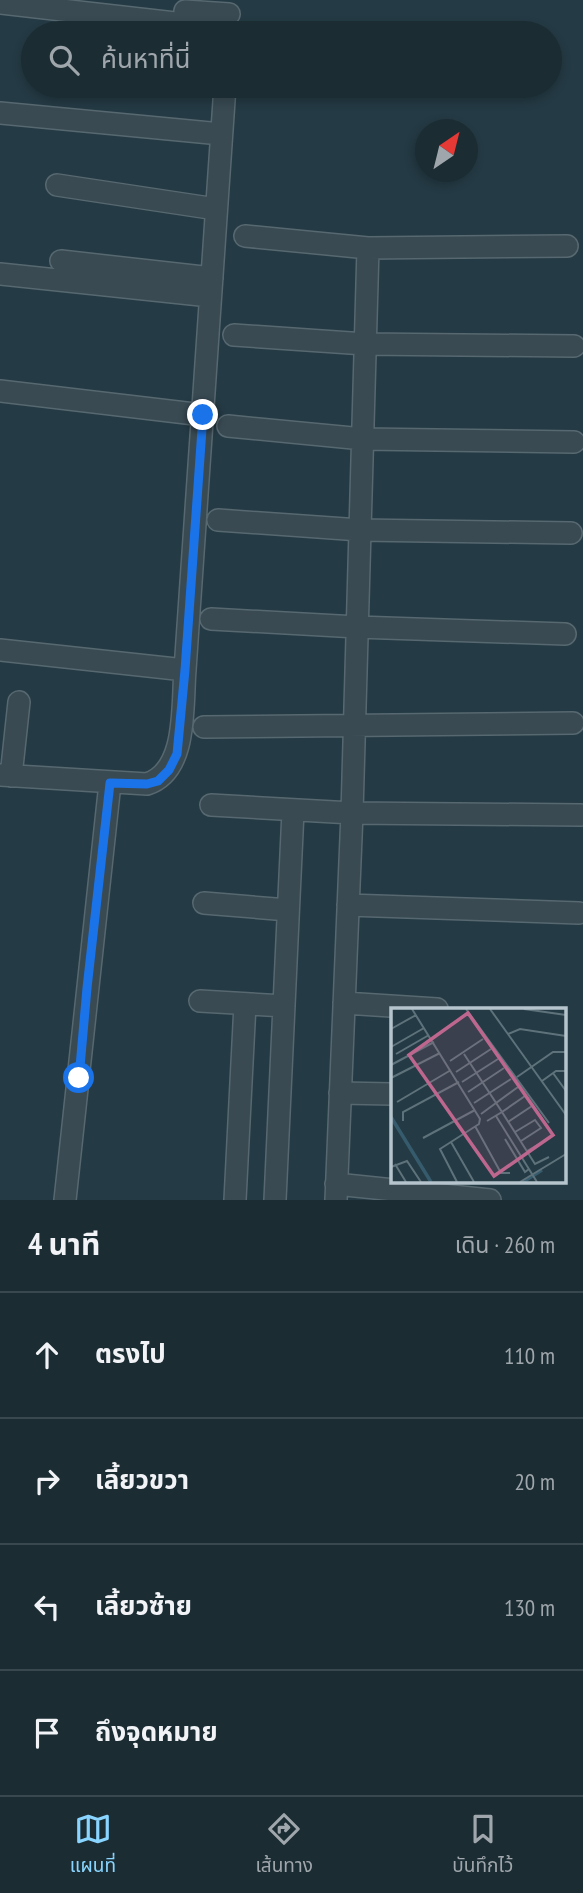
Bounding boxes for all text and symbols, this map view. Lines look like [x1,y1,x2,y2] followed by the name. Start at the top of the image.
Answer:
[21,21,562,98] search box
[45,41,83,79] icon: search
[101,42,191,75] text: ค้นหาที่นี่
[415,119,478,182] north arrow
[187,399,218,430] route end
[391,1008,566,1182] inset map
[63,1062,94,1093] route start
[28,1224,100,1263] text: 4 นาที
[455,1230,555,1259] text: เดิน · 260 m
[28,1336,66,1374] icon: ahead
[95,1337,166,1370] text: ตรงไป
[504,1341,555,1370] text: 110 m
[28,1462,66,1500] icon: right
[95,1463,189,1496] text: เลี้ยวขวา
[514,1467,555,1496] text: 20 m
[28,1588,66,1626] icon: left
[95,1589,192,1622] text: เลี้ยวซ้าย
[504,1593,555,1622] text: 130 m
[28,1714,66,1752] icon: arrive
[95,1715,218,1748] text: ถึงจุดหมาย
[70,1810,116,1881] tab: แผนที่
[255,1810,313,1881] tab: เส้นทาง
[452,1810,513,1881] tab: บันทึกไว้

